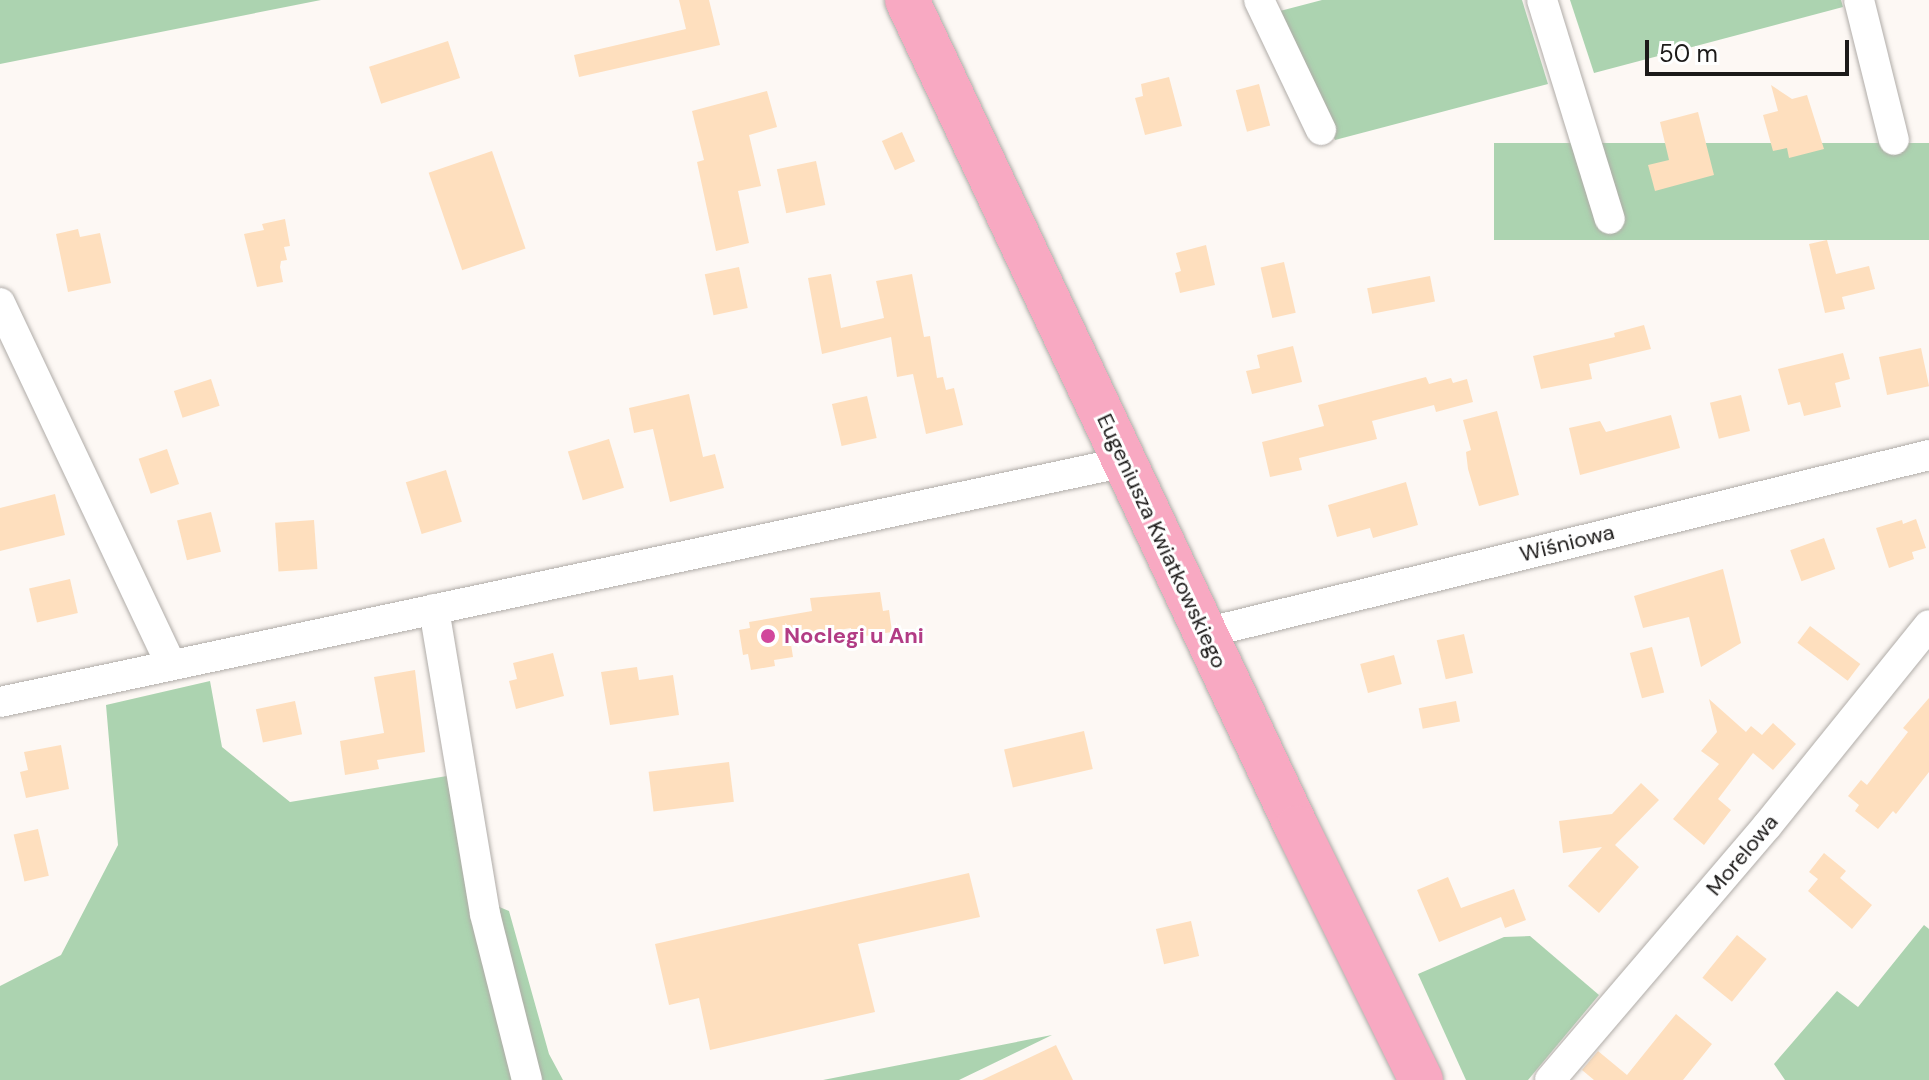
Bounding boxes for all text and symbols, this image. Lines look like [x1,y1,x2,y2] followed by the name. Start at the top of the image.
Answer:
[1649,24,1853,74] scale bar
[1659,38,1718,69] text: 50 m
[1091,410,1233,672] street label: Eugeniusza Kwiatkowskiego
[1517,519,1617,567] street label: Wiśniowa
[784,623,924,649] place label: Noclegi u Ani
[759,627,777,645] marker: Noclegi u Ani
[1701,809,1783,901] street label: Morelowa

